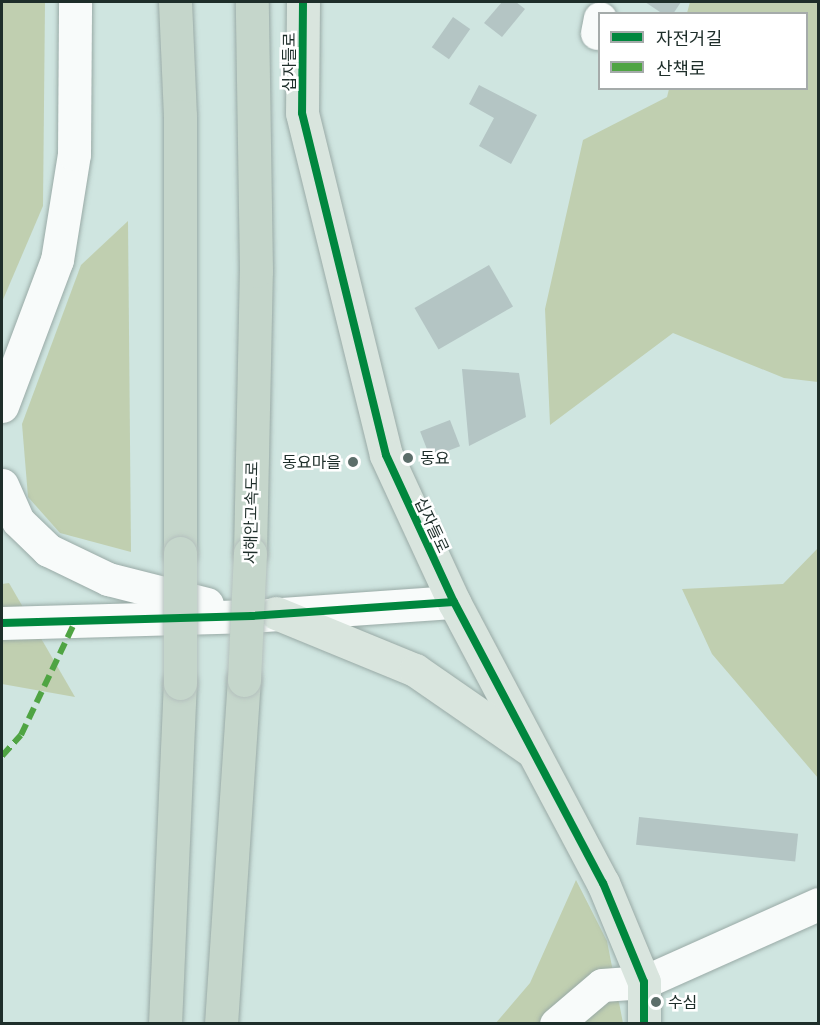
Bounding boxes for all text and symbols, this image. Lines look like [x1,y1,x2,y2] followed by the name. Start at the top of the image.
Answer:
[598,12,808,90] legend
[656,27,722,50] text: 자전거길
[279,33,299,91] street label: 십자들로
[656,57,706,80] text: 산책로
[420,448,449,468] place label: 동요
[401,451,415,465] marker: 동요
[282,452,341,472] place label: 동요마을
[346,455,360,469] marker: 동요마을
[241,461,261,565] street label: 서해안고속도로
[411,494,453,556] street label: 십자들로
[668,992,697,1012] place label: 수심
[649,995,663,1009] marker: 수심

